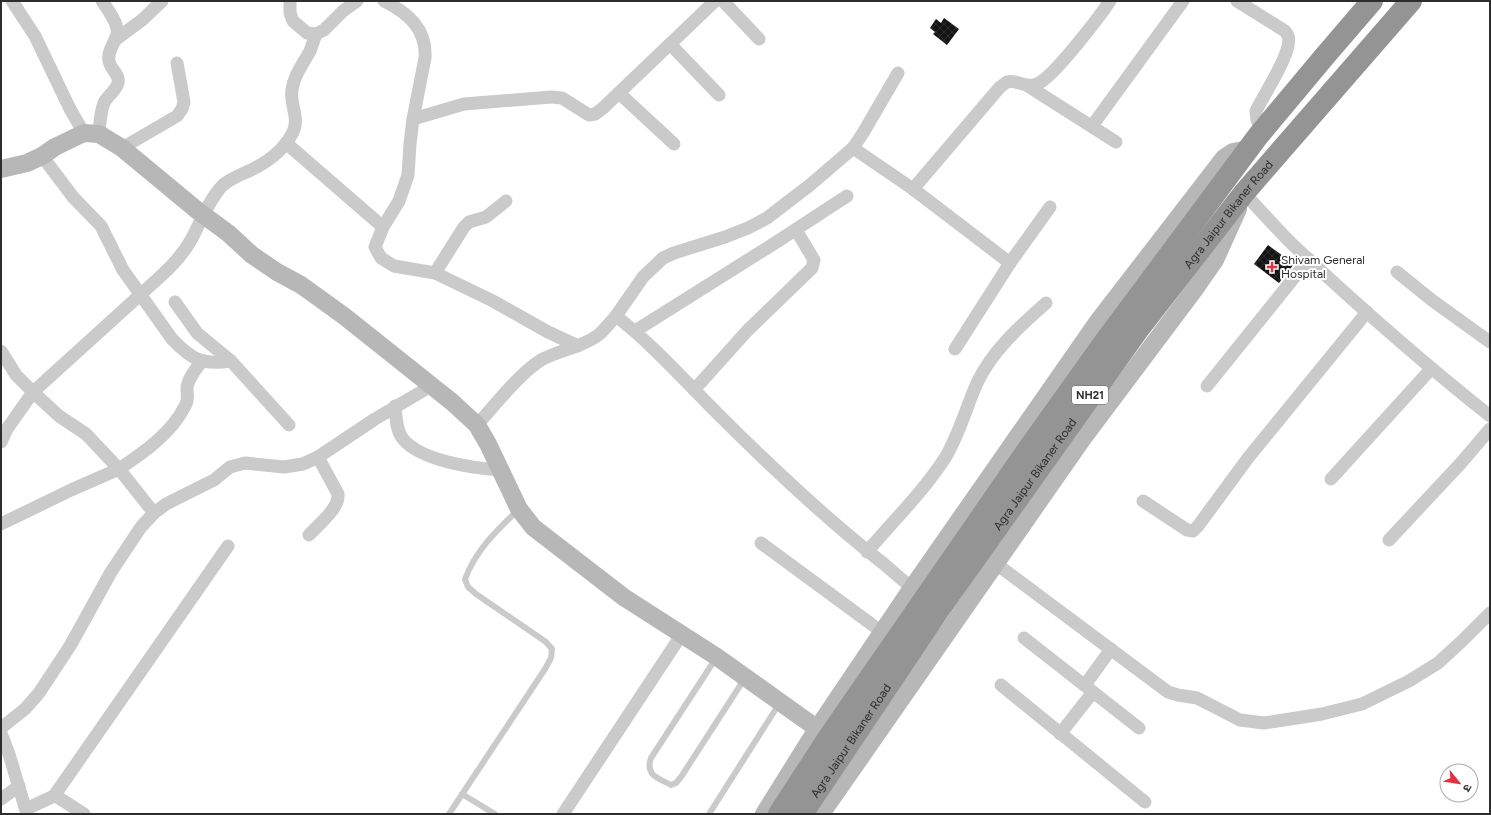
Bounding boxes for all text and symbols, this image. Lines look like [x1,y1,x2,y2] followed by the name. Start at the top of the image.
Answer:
[1181,158,1276,271] street label: Agra Jaipur Bikaner Road
[1281,253,1365,281] place label: Shivam General Hospital
[1266,261,1278,273] marker: Shivam General Hospital
[1072,386,1108,404] road number: NH21
[991,416,1080,533] street label: Agra Jaipur Bikaner Road
[808,681,894,800] street label: Agra Jaipur Bikaner Road
[1439,763,1479,803] north arrow
[1460,782,1474,794] text: उ

